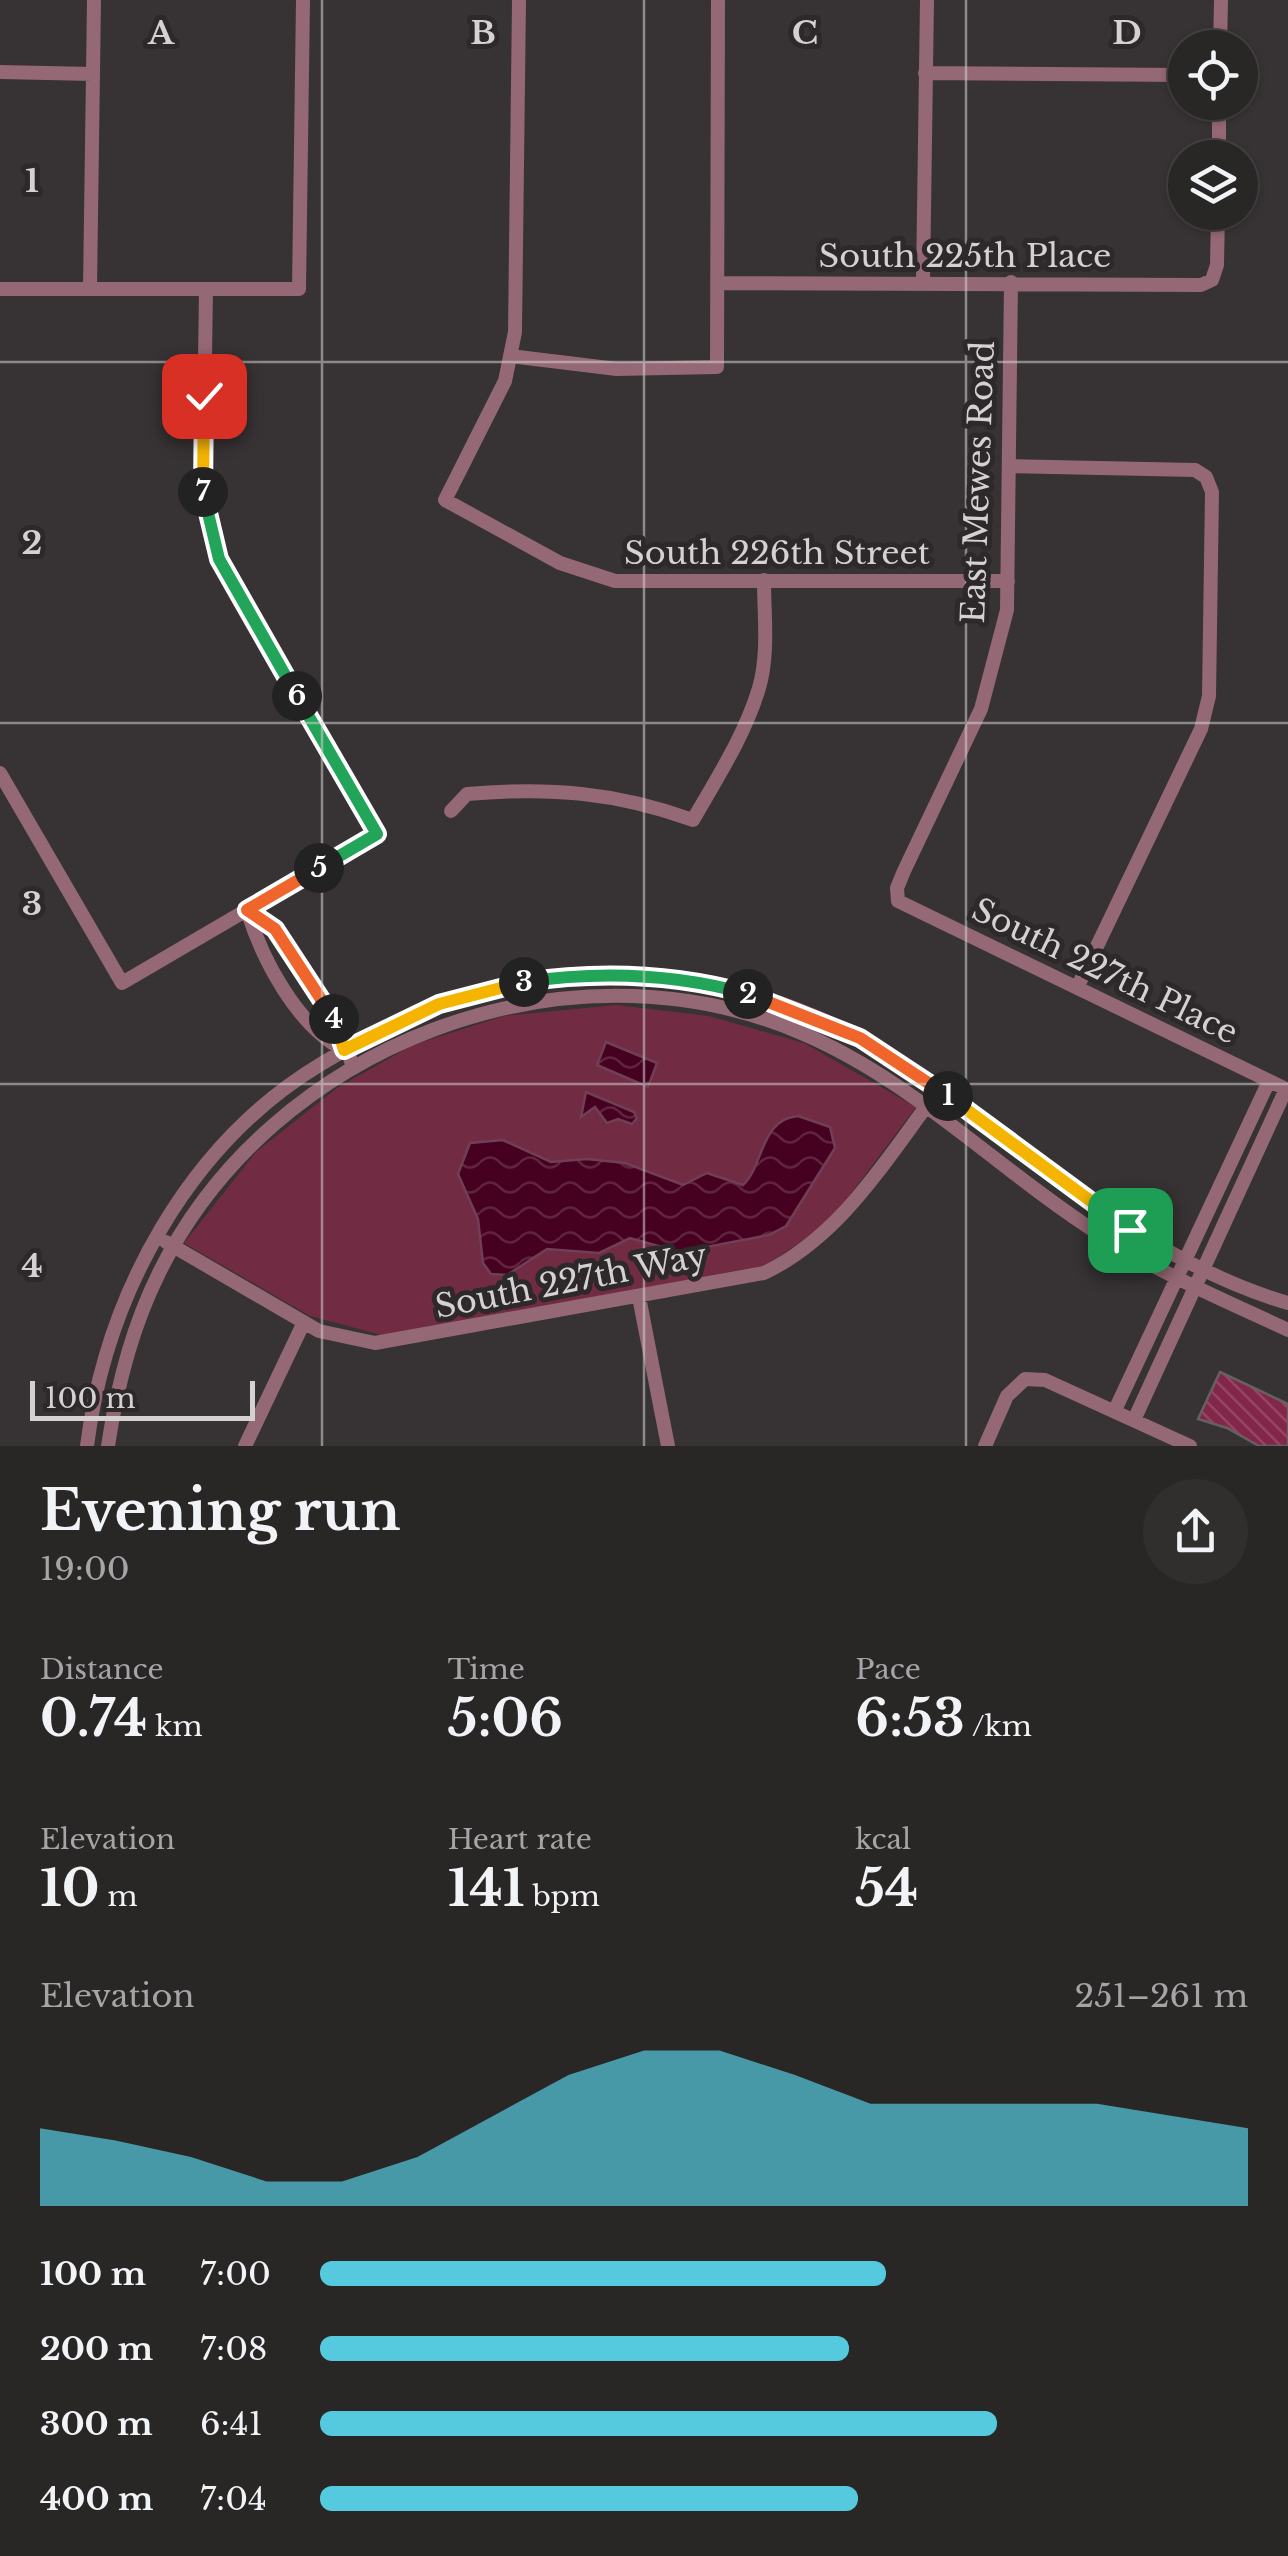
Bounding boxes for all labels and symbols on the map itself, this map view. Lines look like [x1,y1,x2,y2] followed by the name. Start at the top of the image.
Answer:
[147,13,175,53] text: A
[470,13,496,53] text: B
[792,13,818,53] text: C
[1112,13,1142,53] text: D
[25,161,39,201] text: 1
[819,236,1111,276] street label: South 225th Place
[953,340,1003,624] street label: East Mewes Road
[162,354,247,439] pin
[178,467,228,517] pin: 7
[22,523,42,563] text: 2
[624,533,930,573] street label: South 226th Street
[272,671,322,721] pin: 6
[294,843,344,893] pin: 5
[22,884,42,924] text: 3
[966,889,1244,1053] street label: South 227th Place
[499,957,549,1007] pin: 3
[723,969,773,1019] pin: 2
[309,994,359,1044] pin: 4
[923,1071,973,1121] pin: 1
[1088,1188,1173,1273] pin
[432,1235,711,1327] street label: South 227th Way
[21,1246,43,1286] text: 4
[30,1376,255,1420] scale bar

